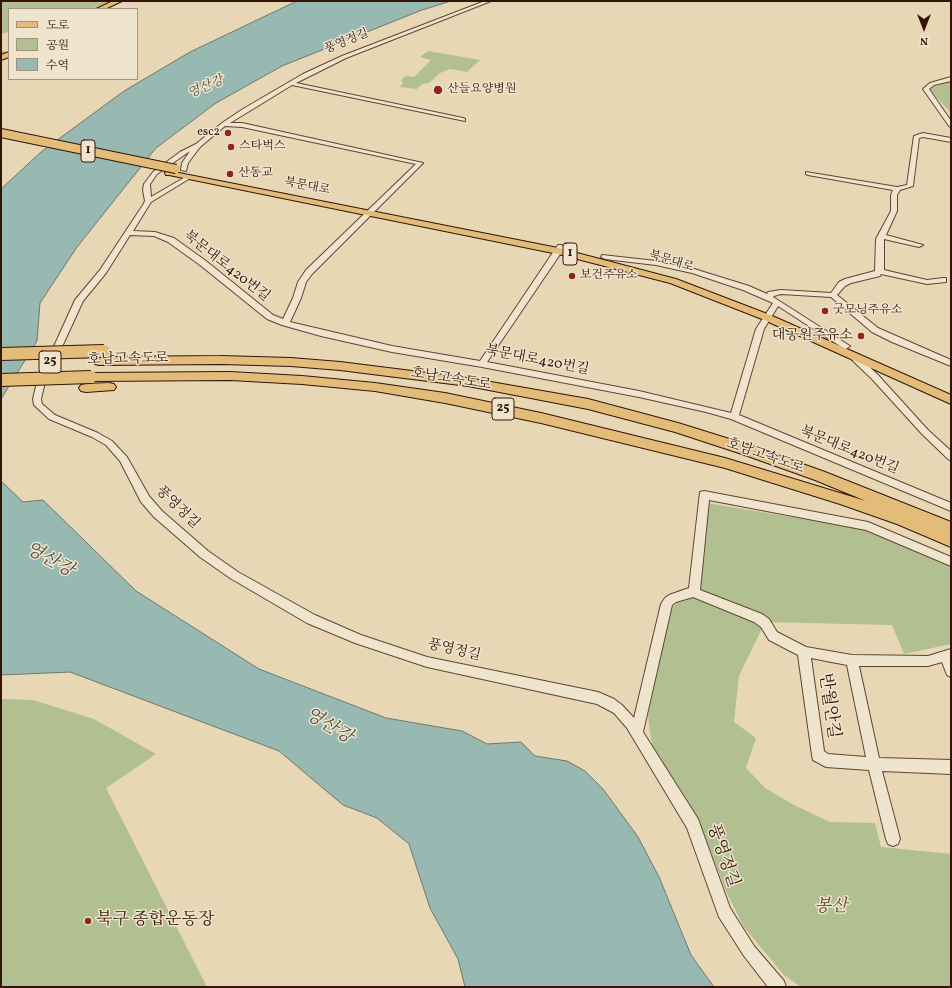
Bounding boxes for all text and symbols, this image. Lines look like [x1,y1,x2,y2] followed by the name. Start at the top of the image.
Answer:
[8,8,138,80] legend
[904,8,944,48] north arrow
[46,18,69,34] text: 도로
[323,27,371,57] street label: 풍영정길
[920,33,928,48] text: N
[46,38,69,54] text: 공원
[46,58,69,74] text: 수역
[186,73,226,103] water label: 영산강
[447,83,517,97] place label: 산들요양병원
[432,84,444,96] marker: 산들요양병원
[197,126,220,140] place label: esc2
[223,128,233,138] marker: esc2
[81,140,95,162] road number: 1
[239,140,285,154] place label: 스타벅스
[226,142,236,152] marker: 스타벅스
[238,167,273,181] place label: 산동교
[225,169,235,179] marker: 산동교
[283,176,331,198] street label: 북문대로
[179,228,273,306] street label: 북문대로420번길
[563,243,577,265] road number: 1
[647,248,695,276] street label: 북문대로
[580,269,638,283] place label: 보건주유소
[567,271,577,281] marker: 보건주유소
[833,304,903,318] place label: 굿모닝주유소
[820,306,830,316] marker: 굿모닝주유소
[772,328,853,344] place label: 대공원주유소
[856,331,866,341] marker: 대공원주유소
[484,343,590,379] street label: 북문대로420번길
[39,351,61,373] road number: 25
[87,351,169,369] street label: 호남고속도로
[410,365,492,395] street label: 호남고속도로
[492,398,514,420] road number: 25
[797,423,901,479] street label: 북문대로420번길
[724,436,806,478] street label: 호남고속도로
[152,483,202,533] street label: 풍영정길
[21,539,77,583] water label: 영산강
[426,637,482,665] street label: 풍영정길
[813,672,843,740] street label: 반월안길
[300,704,356,750] water label: 영산강
[702,822,742,890] street label: 풍영정길
[815,898,847,918] park label: 봉산
[96,911,214,931] place label: 북구 종합운동장
[83,916,93,926] marker: 북구 종합운동장

